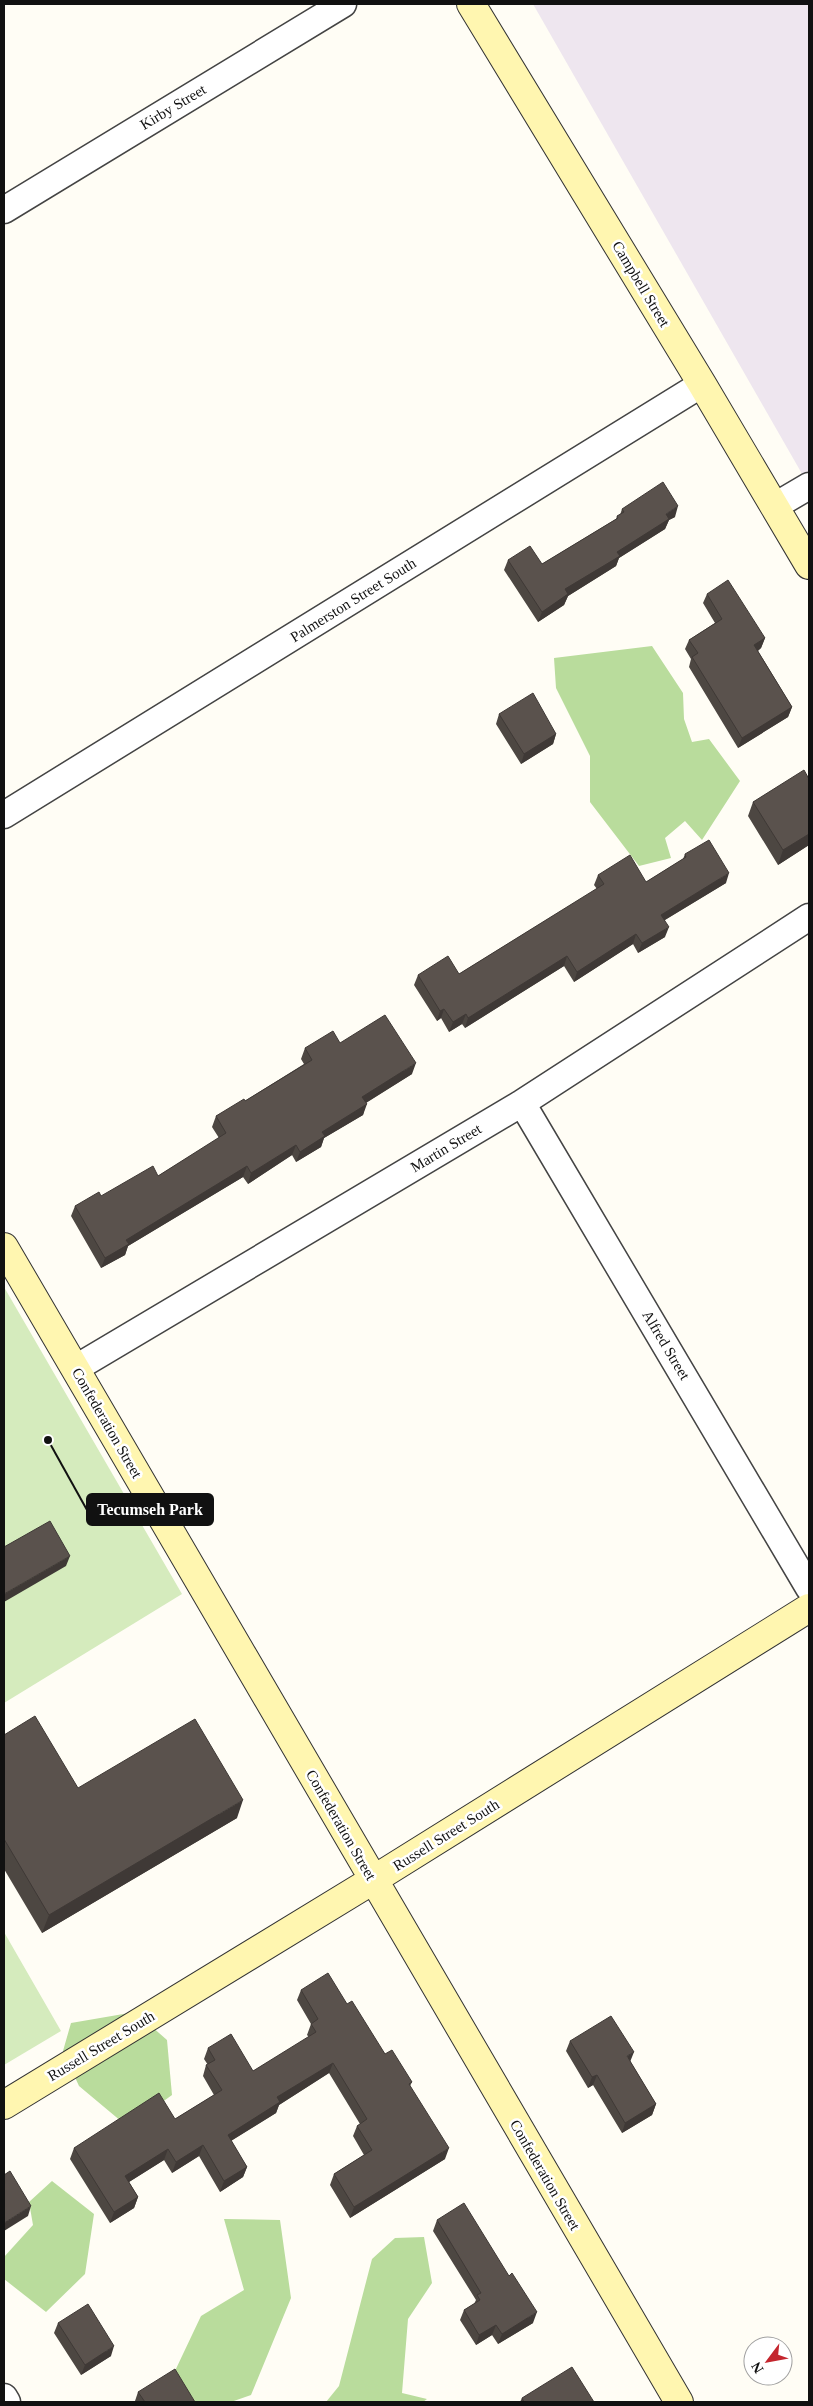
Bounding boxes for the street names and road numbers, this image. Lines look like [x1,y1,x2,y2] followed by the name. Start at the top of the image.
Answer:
[137,81,209,133] street label: Kirby Street
[609,238,673,330] street label: Campbell Street
[287,555,419,645] street label: Palmerston Street South
[408,1120,485,1175] street label: Martin Street
[639,1307,693,1383] street label: Alfred Street
[69,1365,145,1482] street label: Confederation Street
[303,1767,379,1884] street label: Confederation Street
[390,1796,502,1874] street label: Russell Street South
[45,2008,158,2084] street label: Russell Street South
[507,2117,583,2234] street label: Confederation Street

